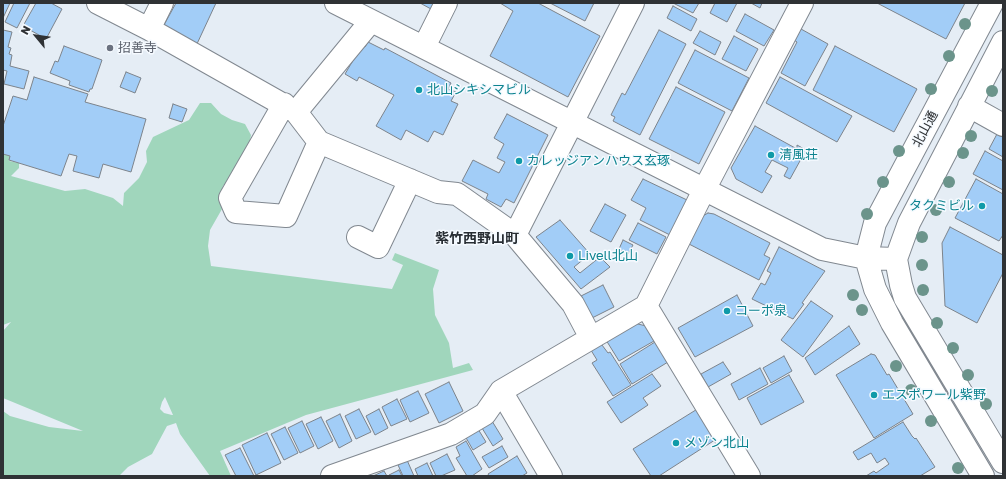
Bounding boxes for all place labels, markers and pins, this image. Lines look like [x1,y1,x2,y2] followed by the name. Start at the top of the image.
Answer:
[118,40,157,56] place label: 招善寺
[105,43,115,53] marker: 招善寺
[427,82,531,98] place label: 北山シキシマビル
[414,85,424,95] marker: 北山シキシマビル
[779,147,818,163] place label: 清風荘
[766,150,776,160] marker: 清風荘
[527,153,670,169] place label: カレッジアンハウス玄琢
[514,156,524,166] marker: カレッジアンハウス玄琢
[909,198,974,214] place label: タクミビル
[977,201,987,211] marker: タクミビル
[578,248,638,264] place label: Livell北山
[565,251,575,261] marker: Livell北山
[735,303,787,319] place label: コーポ泉
[722,306,732,316] marker: コーポ泉
[882,387,986,403] place label: エスポワール紫野
[869,390,879,400] marker: エスポワール紫野
[684,435,749,451] place label: メゾン北山
[671,438,681,448] marker: メゾン北山

